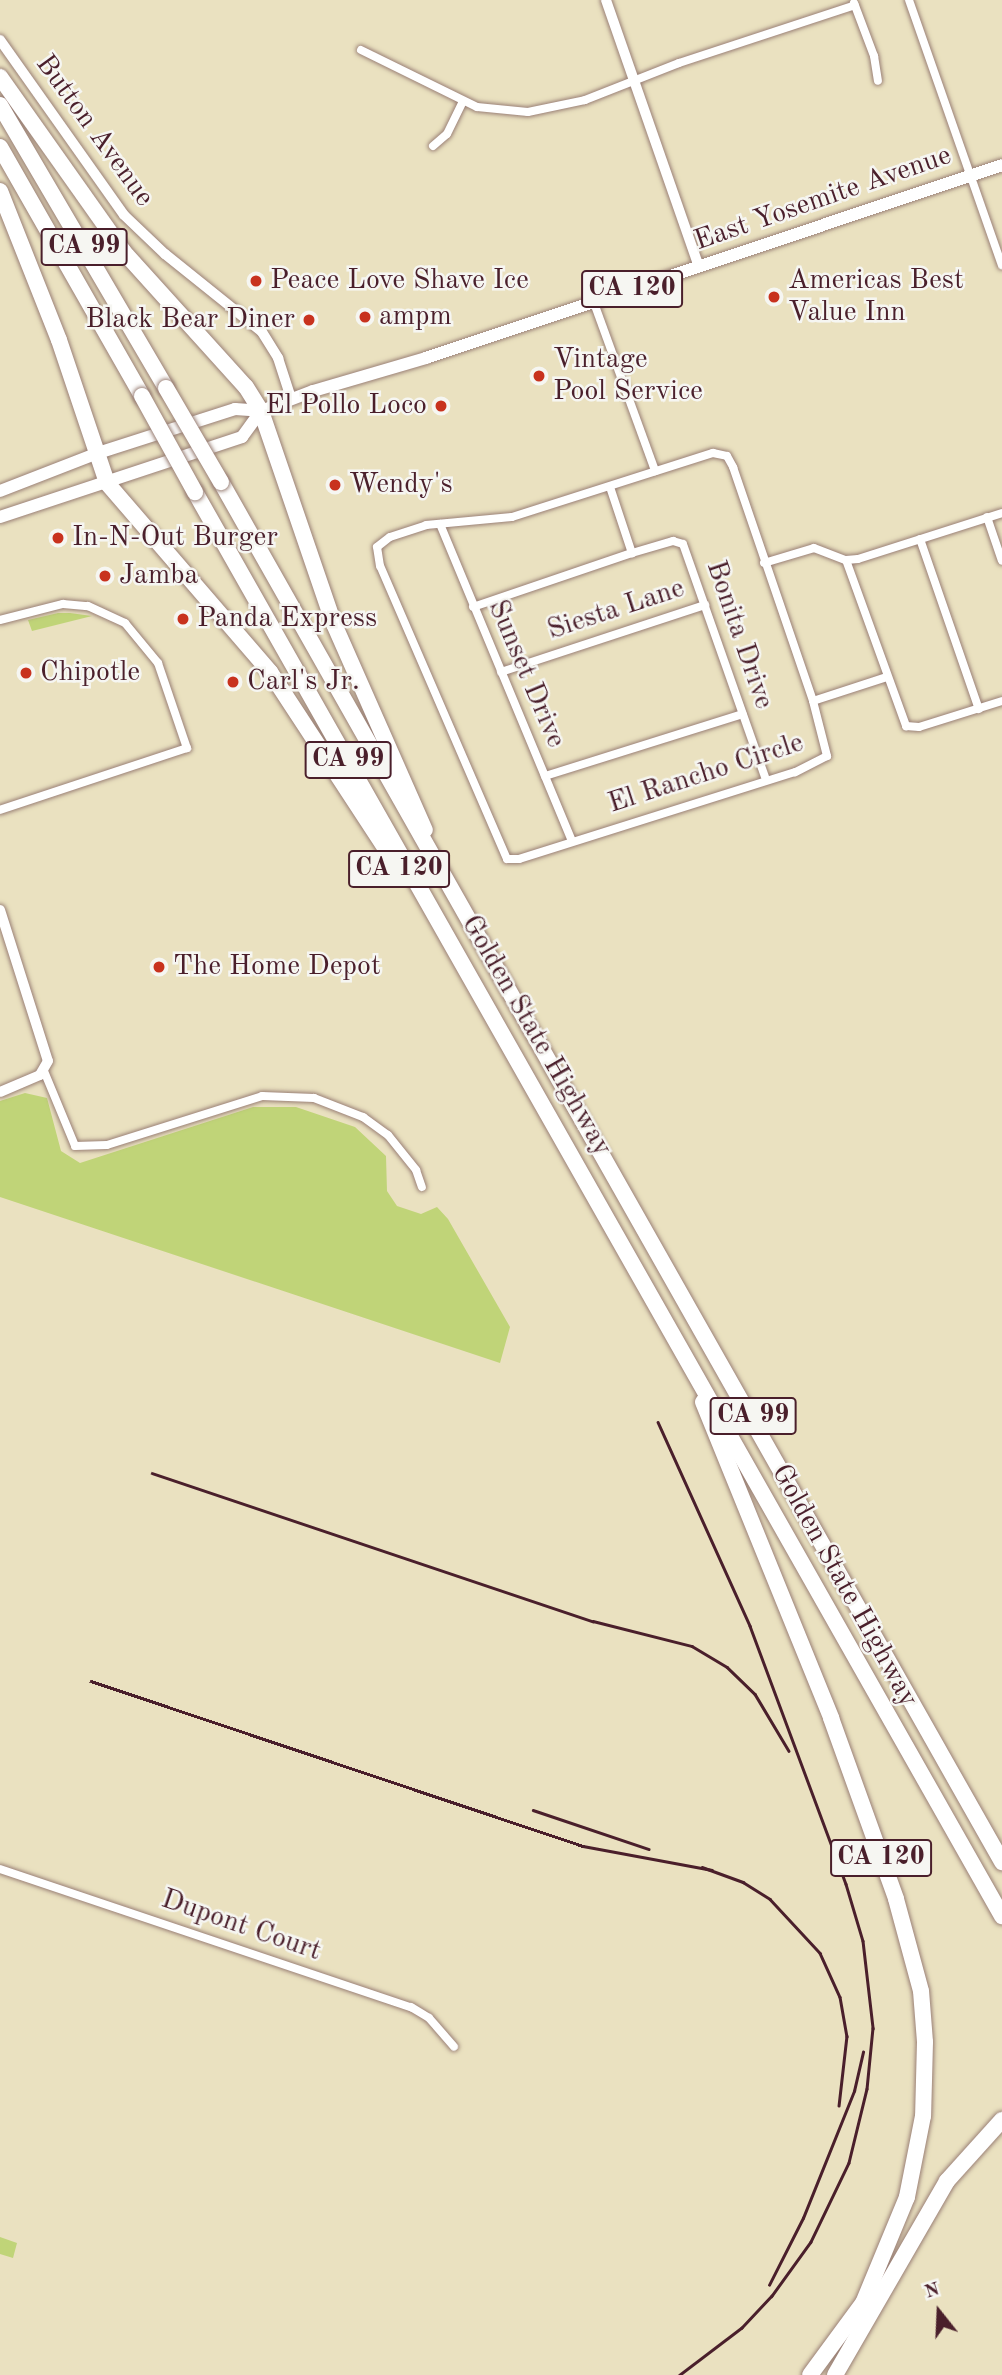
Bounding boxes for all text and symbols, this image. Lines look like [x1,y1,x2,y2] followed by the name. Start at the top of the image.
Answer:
[28,48,160,214] street label: Button Avenue
[690,139,956,259] street label: East Yosemite Avenue
[40,224,128,270] road number: CA 99
[270,264,529,298] place label: Peace Love Shave Ice
[788,264,964,330] place label: Americas Best Value Inn
[580,266,684,312] road number: CA 120
[248,273,264,289] marker: Peace Love Shave Ice
[766,289,782,305] marker: Americas Best Value Inn
[379,300,452,334] place label: ampm
[85,303,295,337] place label: Black Bear Diner
[357,309,373,325] marker: ampm
[301,312,317,328] marker: Black Bear Diner
[553,343,703,409] place label: Vintage Pool Service
[531,368,547,384] marker: Vintage Pool Service
[265,389,427,423] place label: El Pollo Loco
[433,398,449,414] marker: El Pollo Loco
[349,468,453,502] place label: Wendy's
[327,477,343,493] marker: Wendy's
[72,521,278,555] place label: In-N-Out Burger
[50,530,66,546] marker: In-N-Out Burger
[698,556,780,714] street label: Bonita Drive
[119,559,198,593] place label: Jamba
[97,568,113,584] marker: Jamba
[543,572,689,648] street label: Siesta Lane
[480,595,572,753] street label: Sunset Drive
[197,602,377,636] place label: Panda Express
[175,611,191,627] marker: Panda Express
[40,656,140,690] place label: Chipotle
[18,665,34,681] marker: Chipotle
[247,665,360,699] place label: Carl's Jr.
[225,674,241,690] marker: Carl's Jr.
[604,727,808,821] street label: El Rancho Circle
[304,738,392,782] road number: CA 99
[346,846,452,891] road number: CA 120
[453,910,619,1162] street label: Golden State Highway
[173,950,381,984] place label: The Home Depot
[151,959,167,975] marker: The Home Depot
[709,1394,797,1438] road number: CA 99
[763,1459,925,1713] street label: Golden State Highway
[828,1836,934,1881] road number: CA 120
[157,1883,325,1969] street label: Dupont Court
[904,2277,974,2347] north arrow
[923,2280,942,2303] text: N

